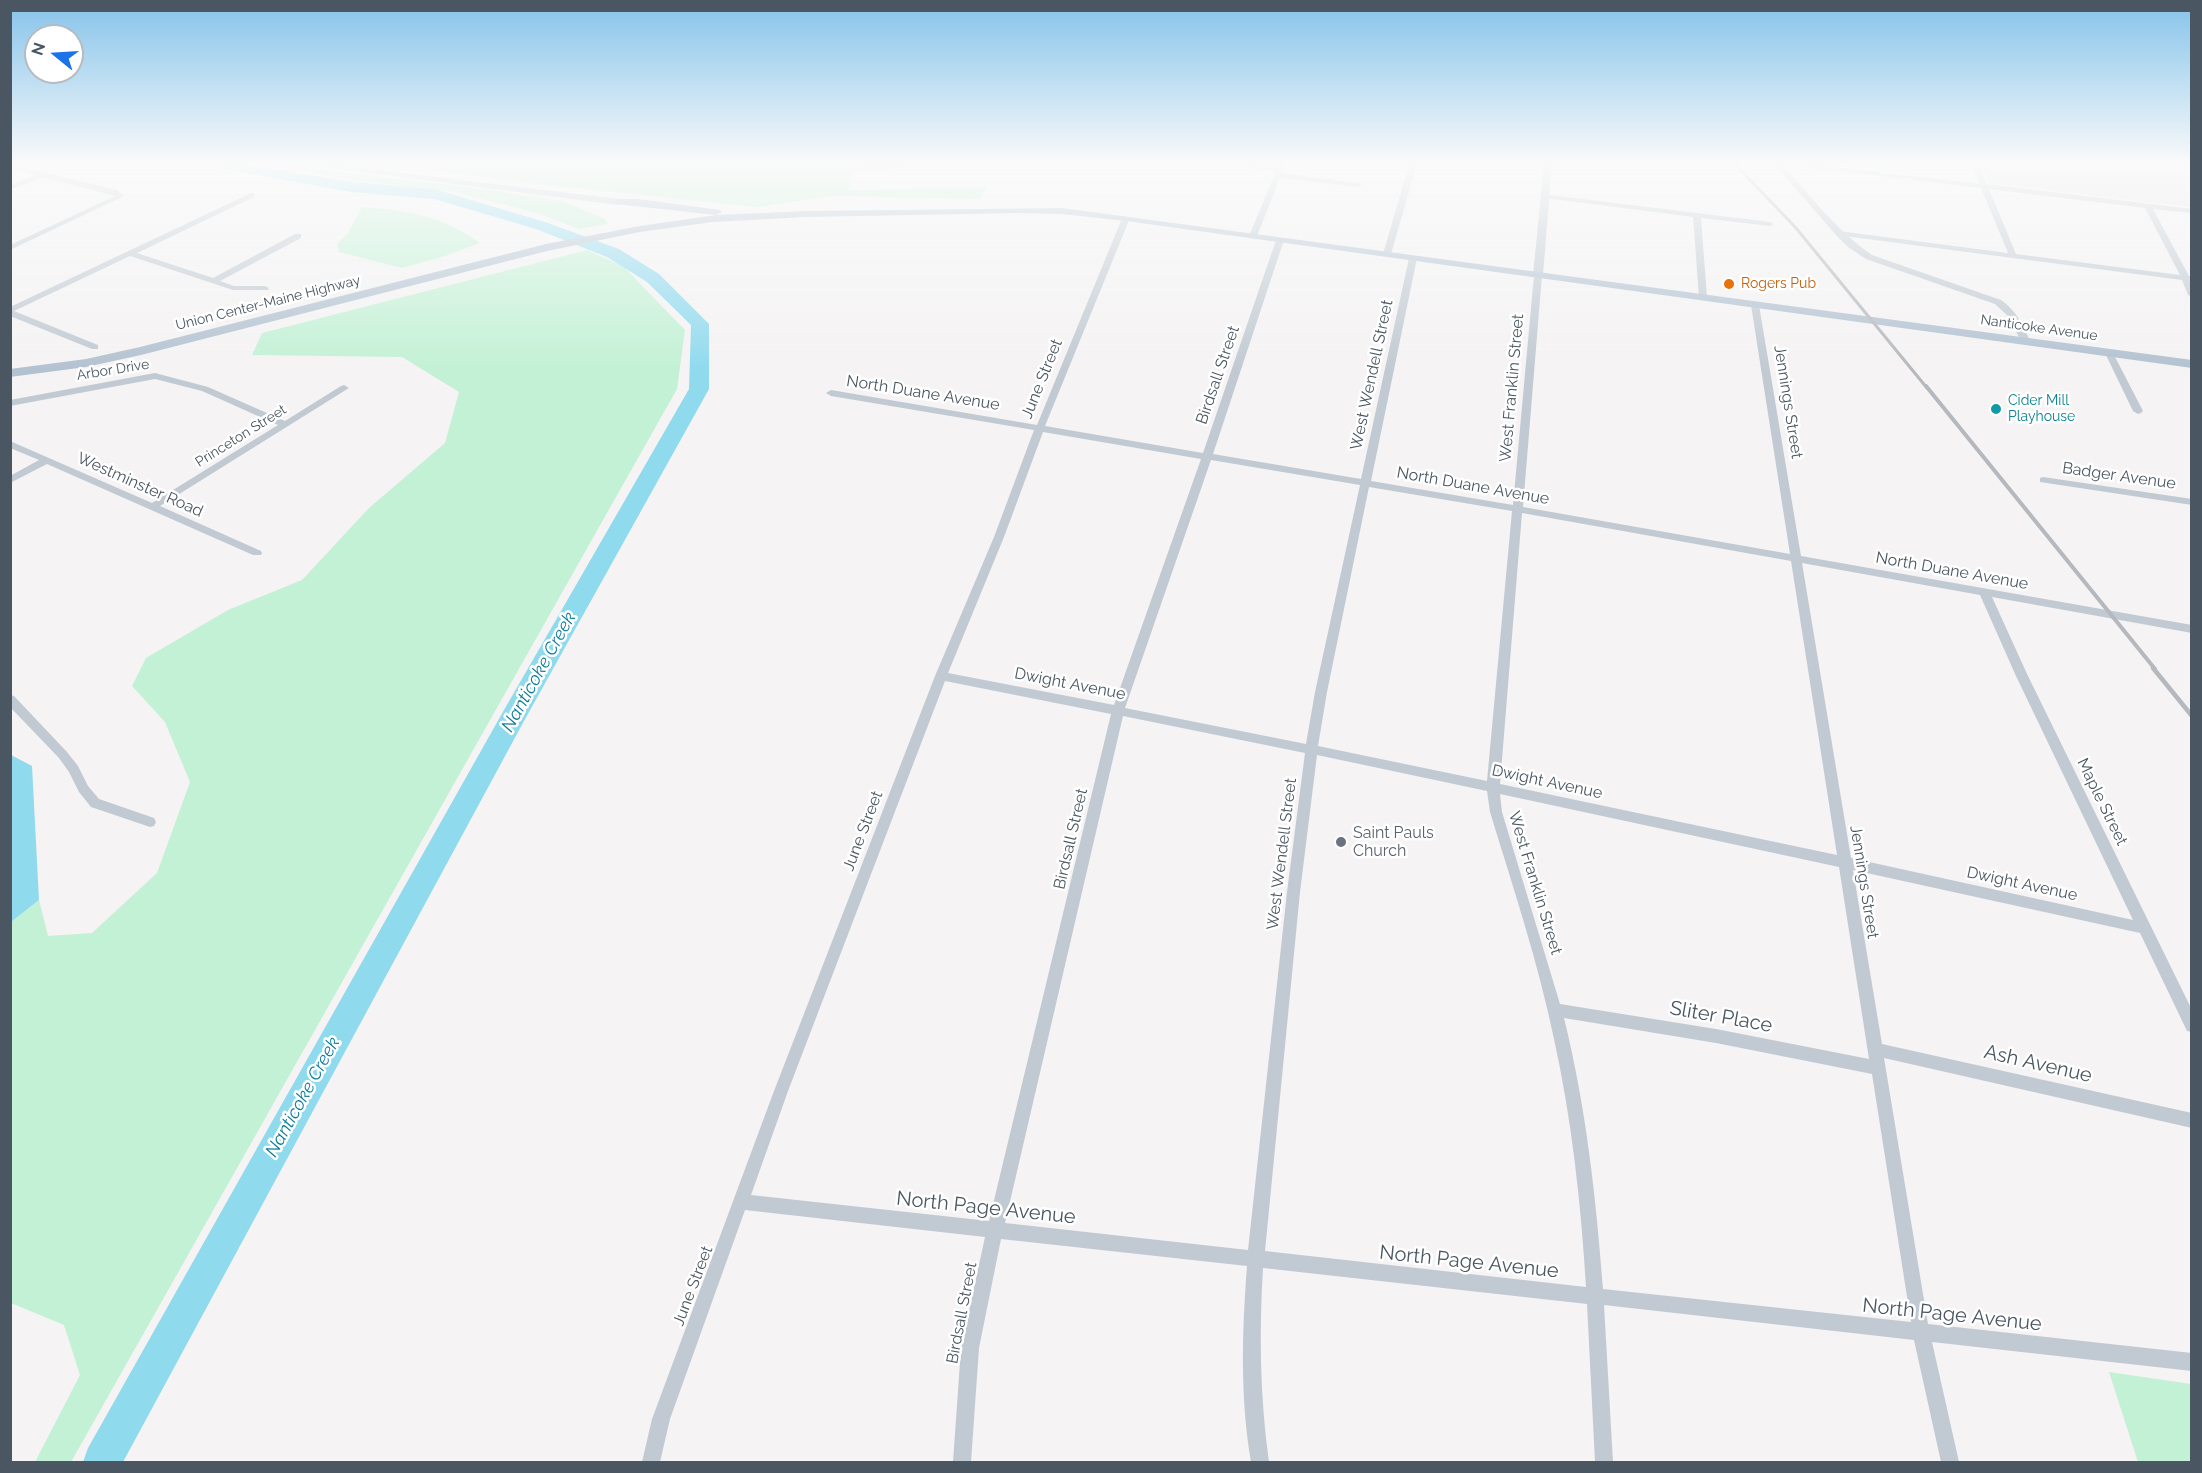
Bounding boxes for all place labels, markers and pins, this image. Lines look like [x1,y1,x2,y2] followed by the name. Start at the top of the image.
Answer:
[1741,276,1816,292] place label: Rogers Pub
[1722,277,1736,291] marker: Rogers Pub
[2008,393,2075,425] place label: Cider Mill Playhouse
[1989,402,2003,416] marker: Cider Mill Playhouse
[1353,823,1434,861] place label: Saint Pauls Church
[1334,835,1348,849] marker: Saint Pauls Church

